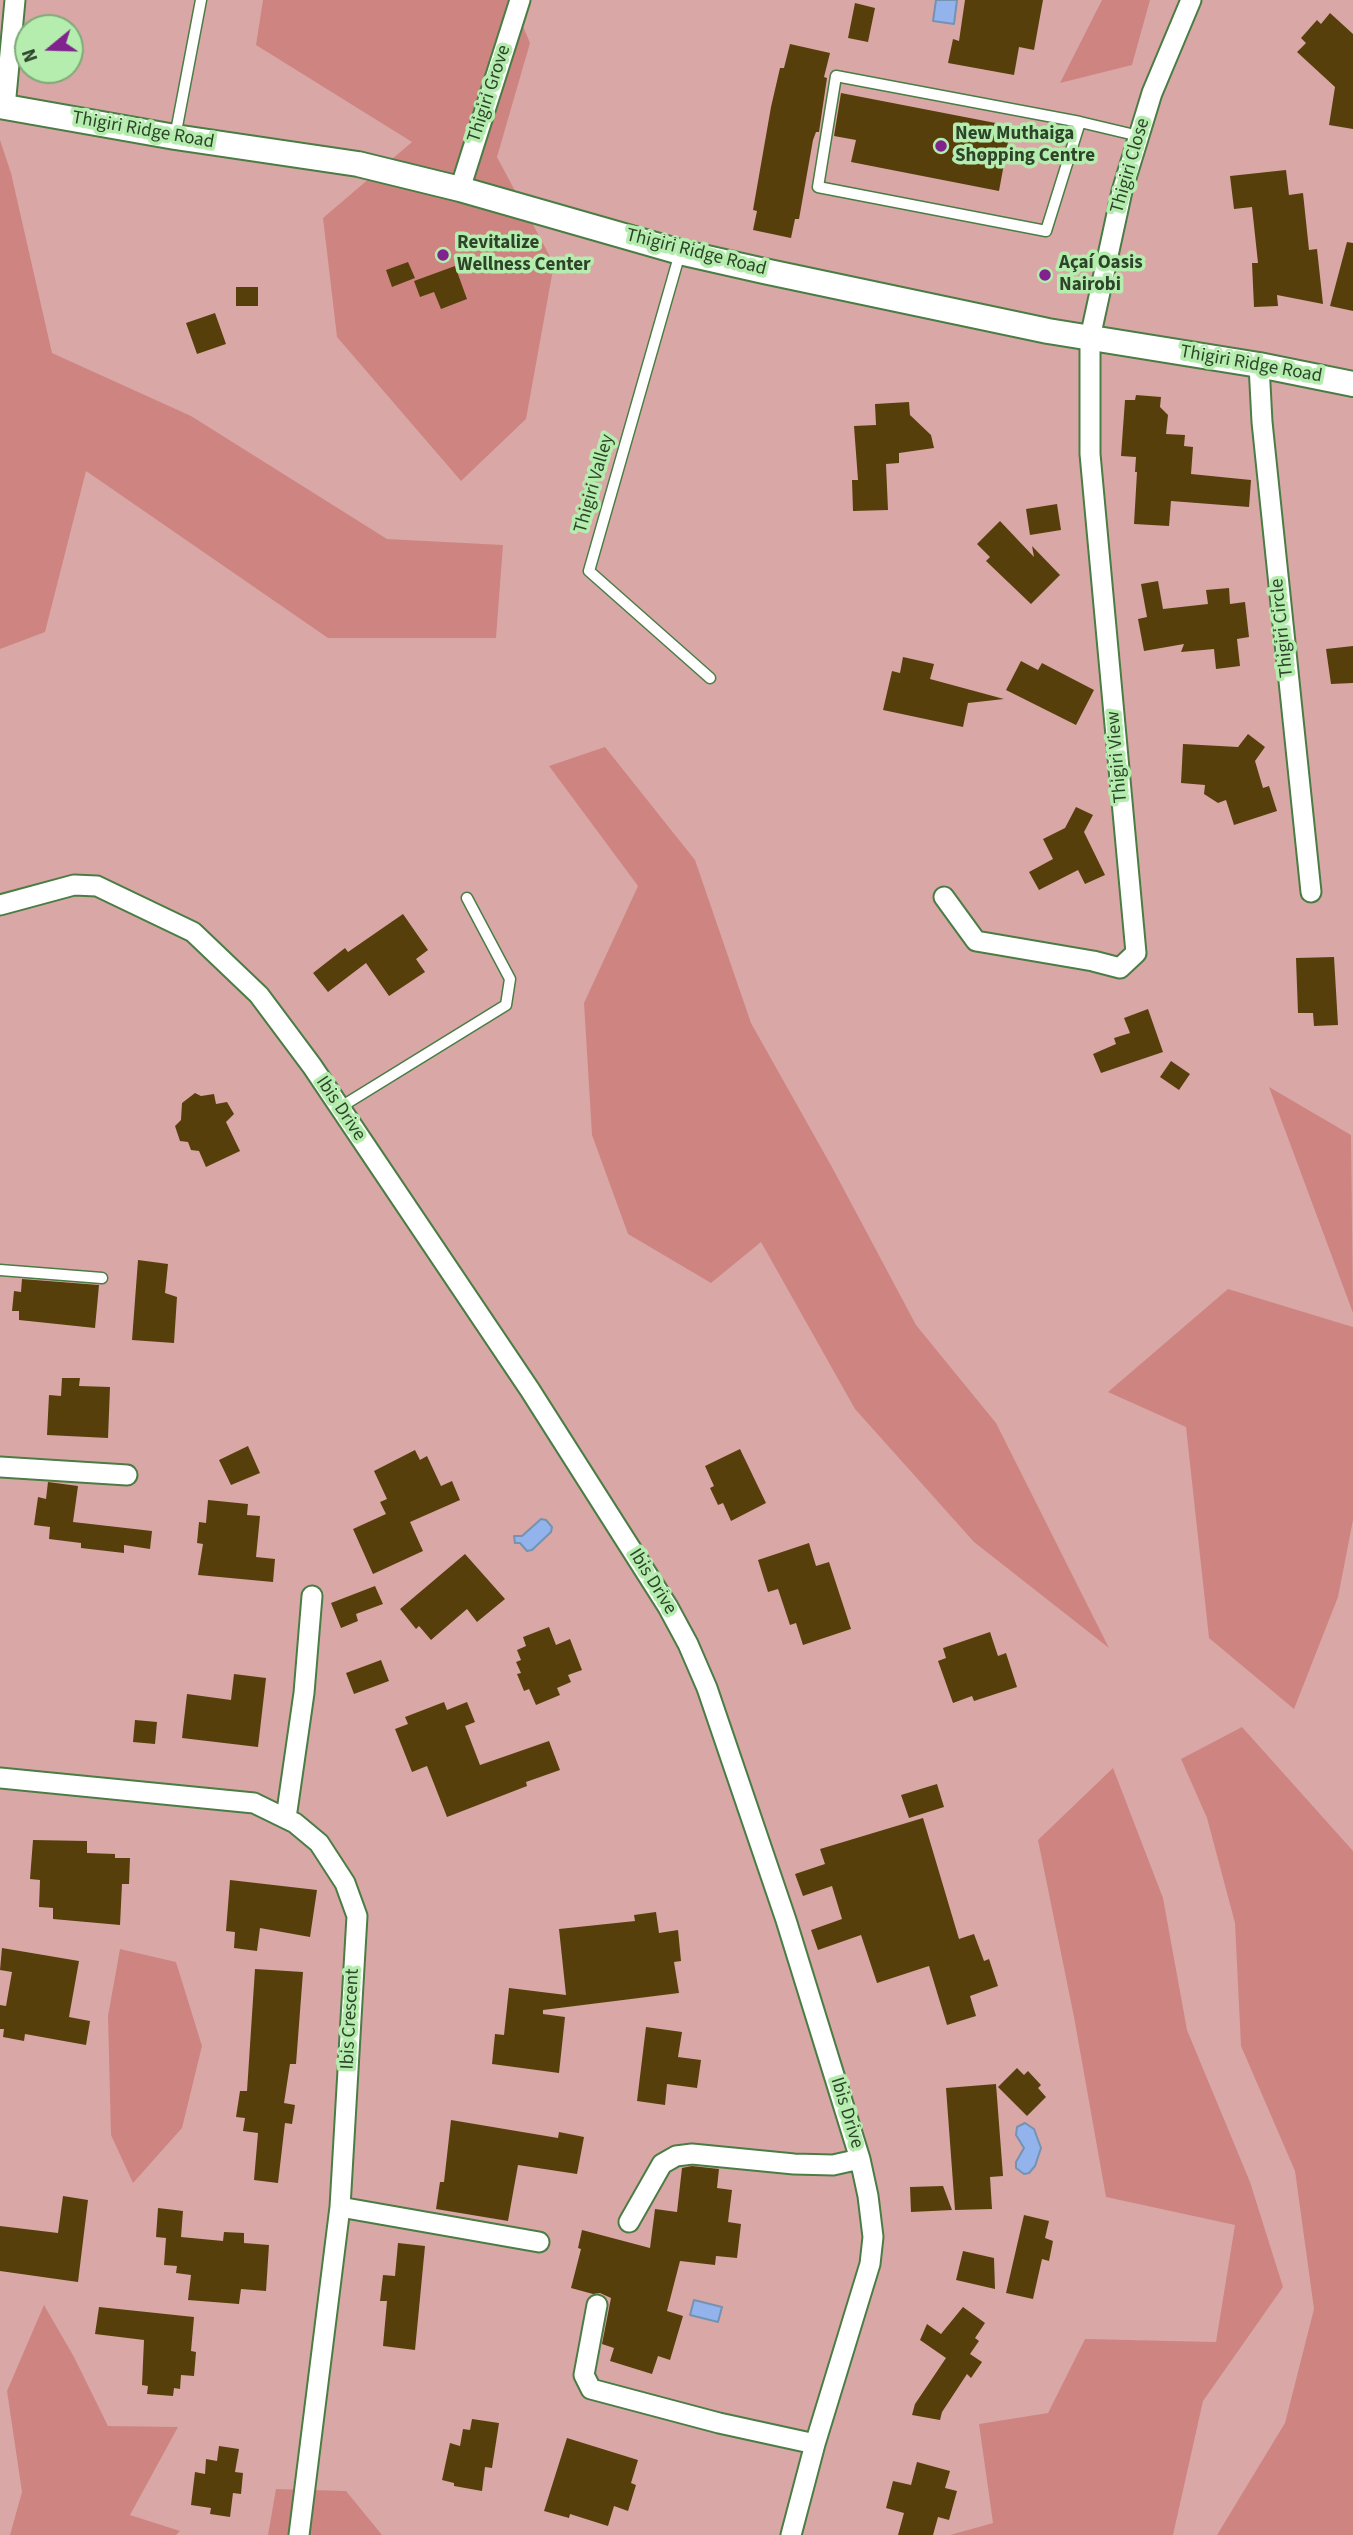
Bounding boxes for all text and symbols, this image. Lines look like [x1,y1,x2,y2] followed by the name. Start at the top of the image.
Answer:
[14,14,84,84] north arrow
[464,42,516,146] street label: Thigiri Grove
[16,45,45,66] text: N
[70,107,216,155] street label: Thigiri Ridge Road
[1107,116,1155,216] street label: Thigiri Close
[955,124,1095,168] place label: New Muthaiga Shopping Centre
[933,138,949,154] marker: New Muthaiga Shopping Centre
[623,225,769,281] street label: Thigiri Ridge Road
[457,233,591,277] place label: Revitalize Wellness Center
[435,247,451,263] marker: Revitalize Wellness Center
[1059,253,1143,297] place label: Açaí Oasis Nairobi
[1037,267,1053,283] marker: Açaí Oasis Nairobi
[1178,341,1324,389] street label: Thigiri Ridge Road
[570,432,620,536] street label: Thigiri Valley
[1266,577,1300,679] street label: Thigiri Circle
[1103,710,1133,804] street label: Thigiri View
[310,1072,370,1146] street label: Ibis Drive
[623,1545,681,1619] street label: Ibis Drive
[337,1968,365,2070] street label: Ibis Crescent
[824,2075,868,2151] street label: Ibis Drive

